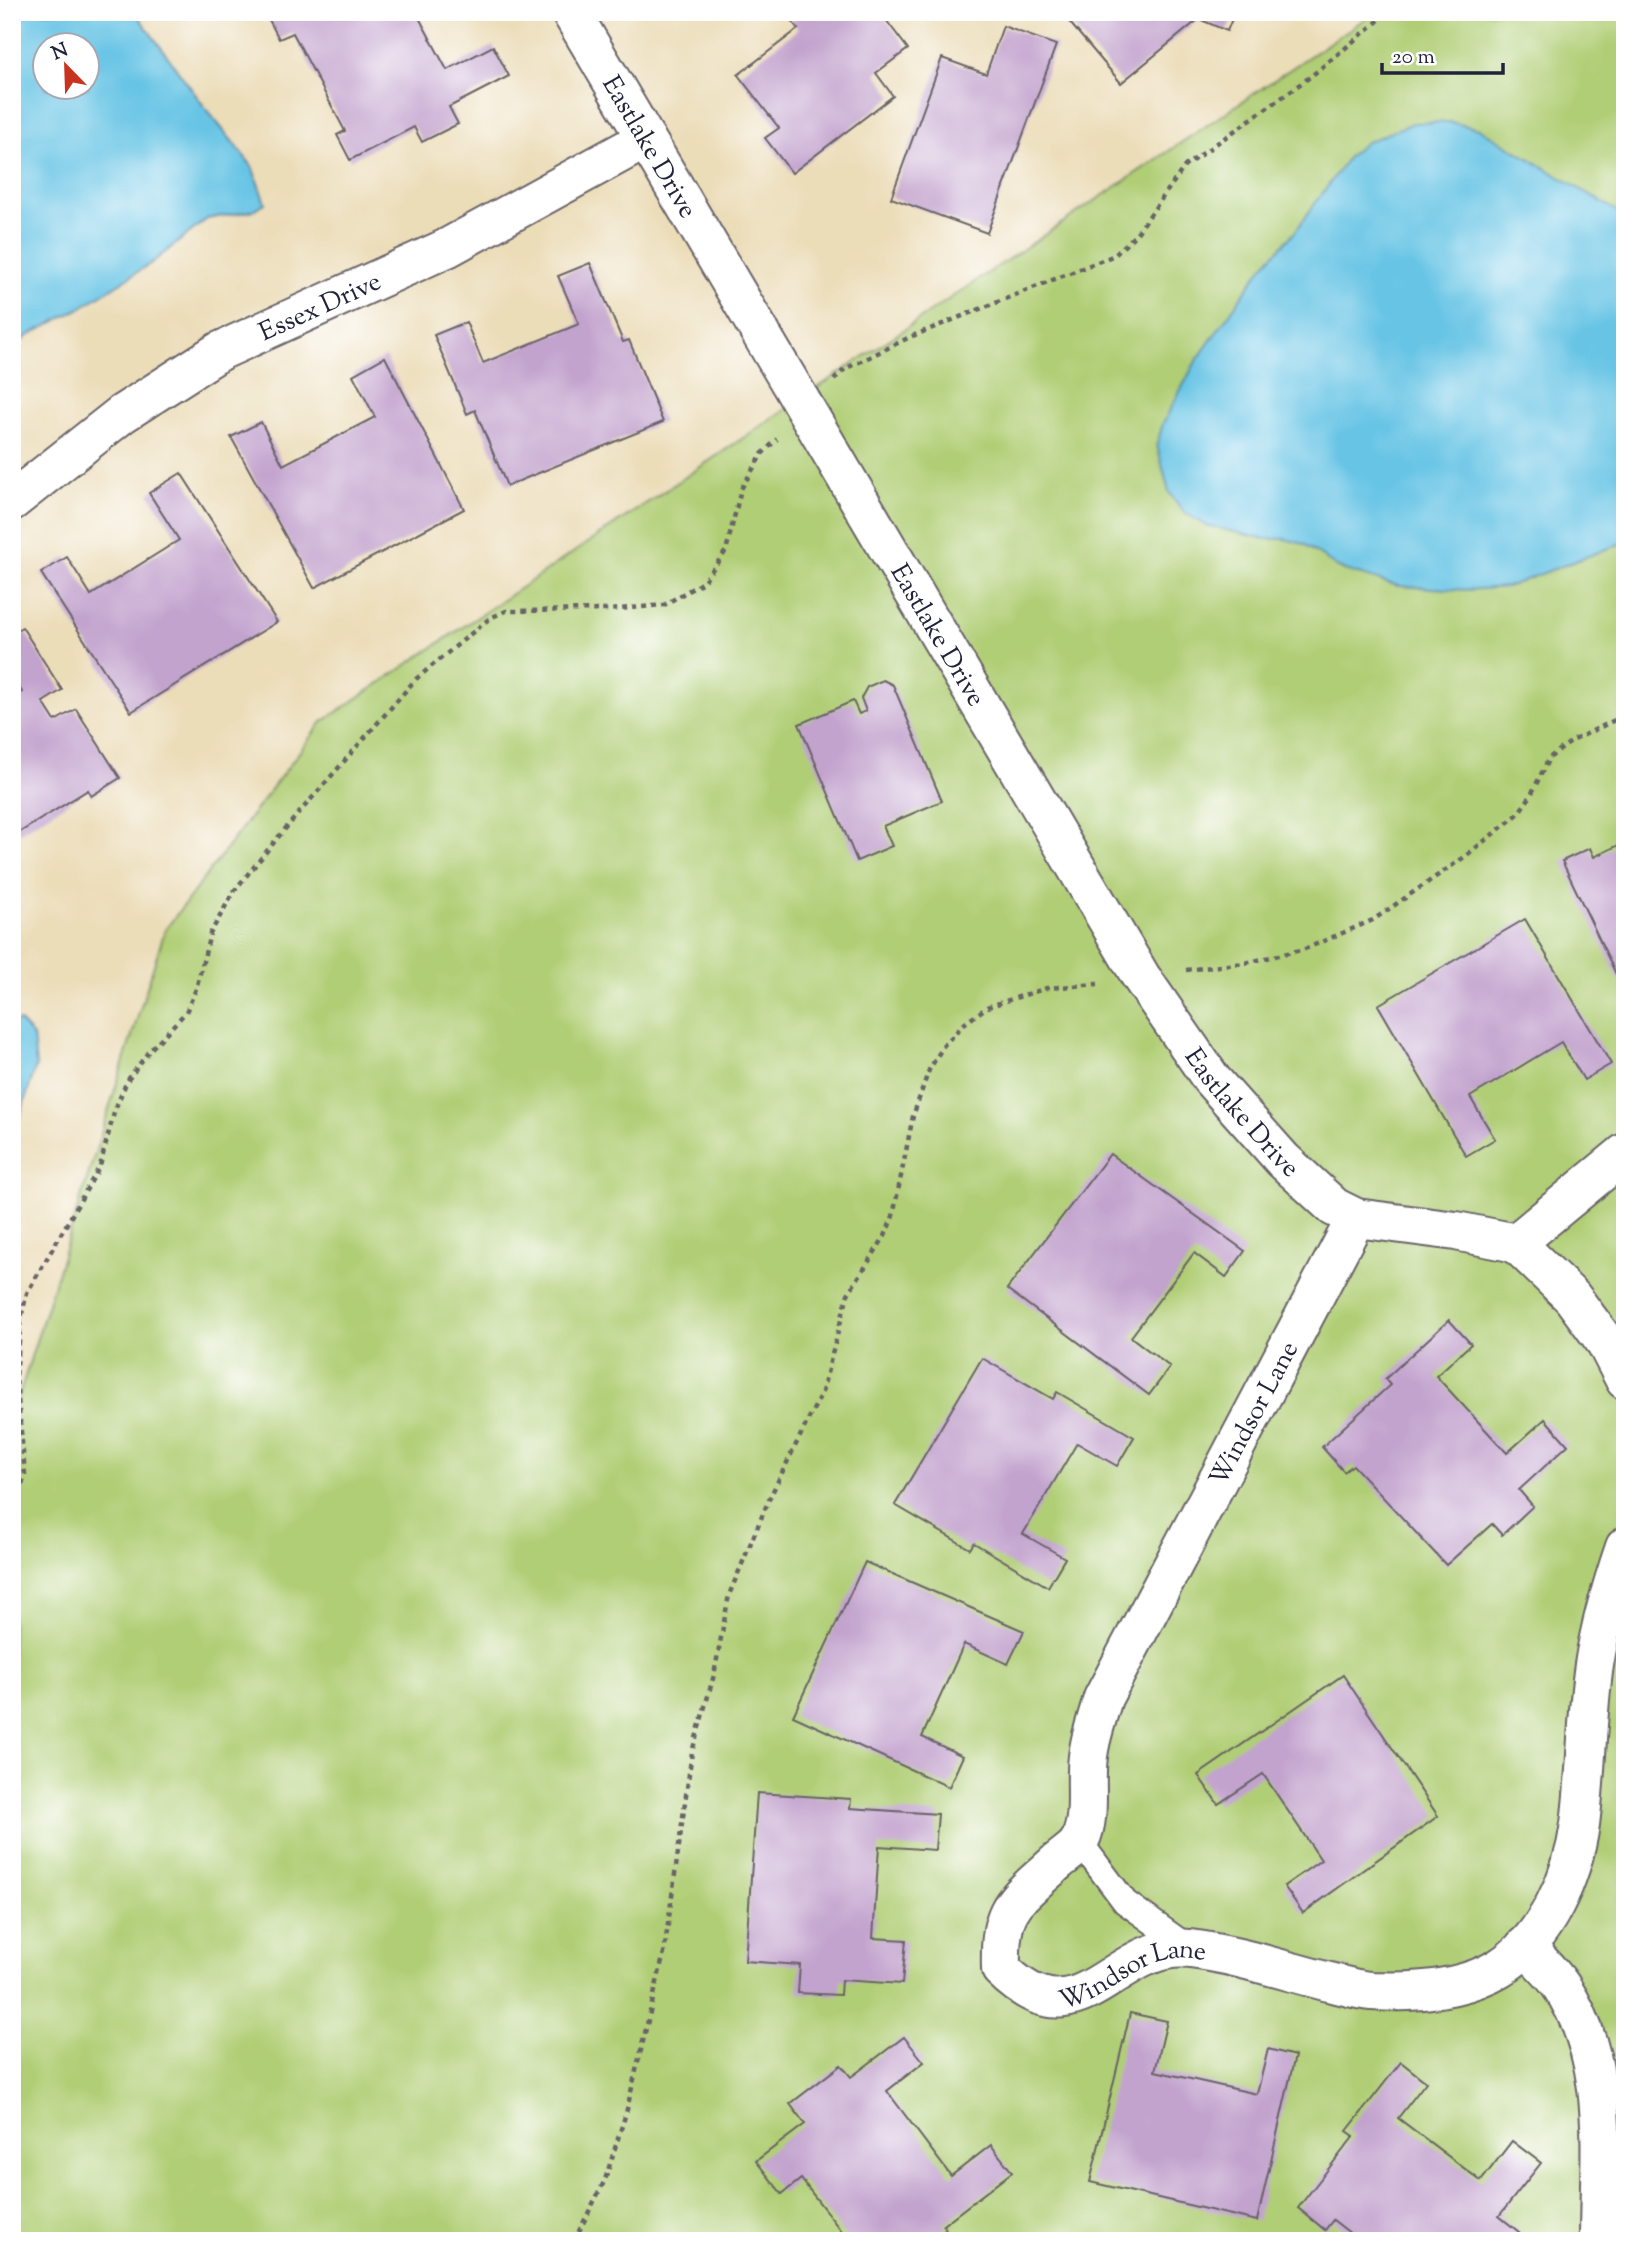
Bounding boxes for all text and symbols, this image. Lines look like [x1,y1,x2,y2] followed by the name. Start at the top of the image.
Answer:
[32,32,102,102] north arrow
[1382,32,1502,76] scale bar
[48,37,73,68] text: N
[1392,43,1435,73] text: 20 m
[592,69,705,226] street label: Eastlake Drive
[253,264,388,352] street label: Essex Drive
[880,557,993,714] street label: Eastlake Drive
[1174,1041,1306,1187] street label: Eastlake Drive
[1202,1335,1309,1493] street label: Windsor Lane
[1055,1932,1209,2020] street label: Windsor Lane

